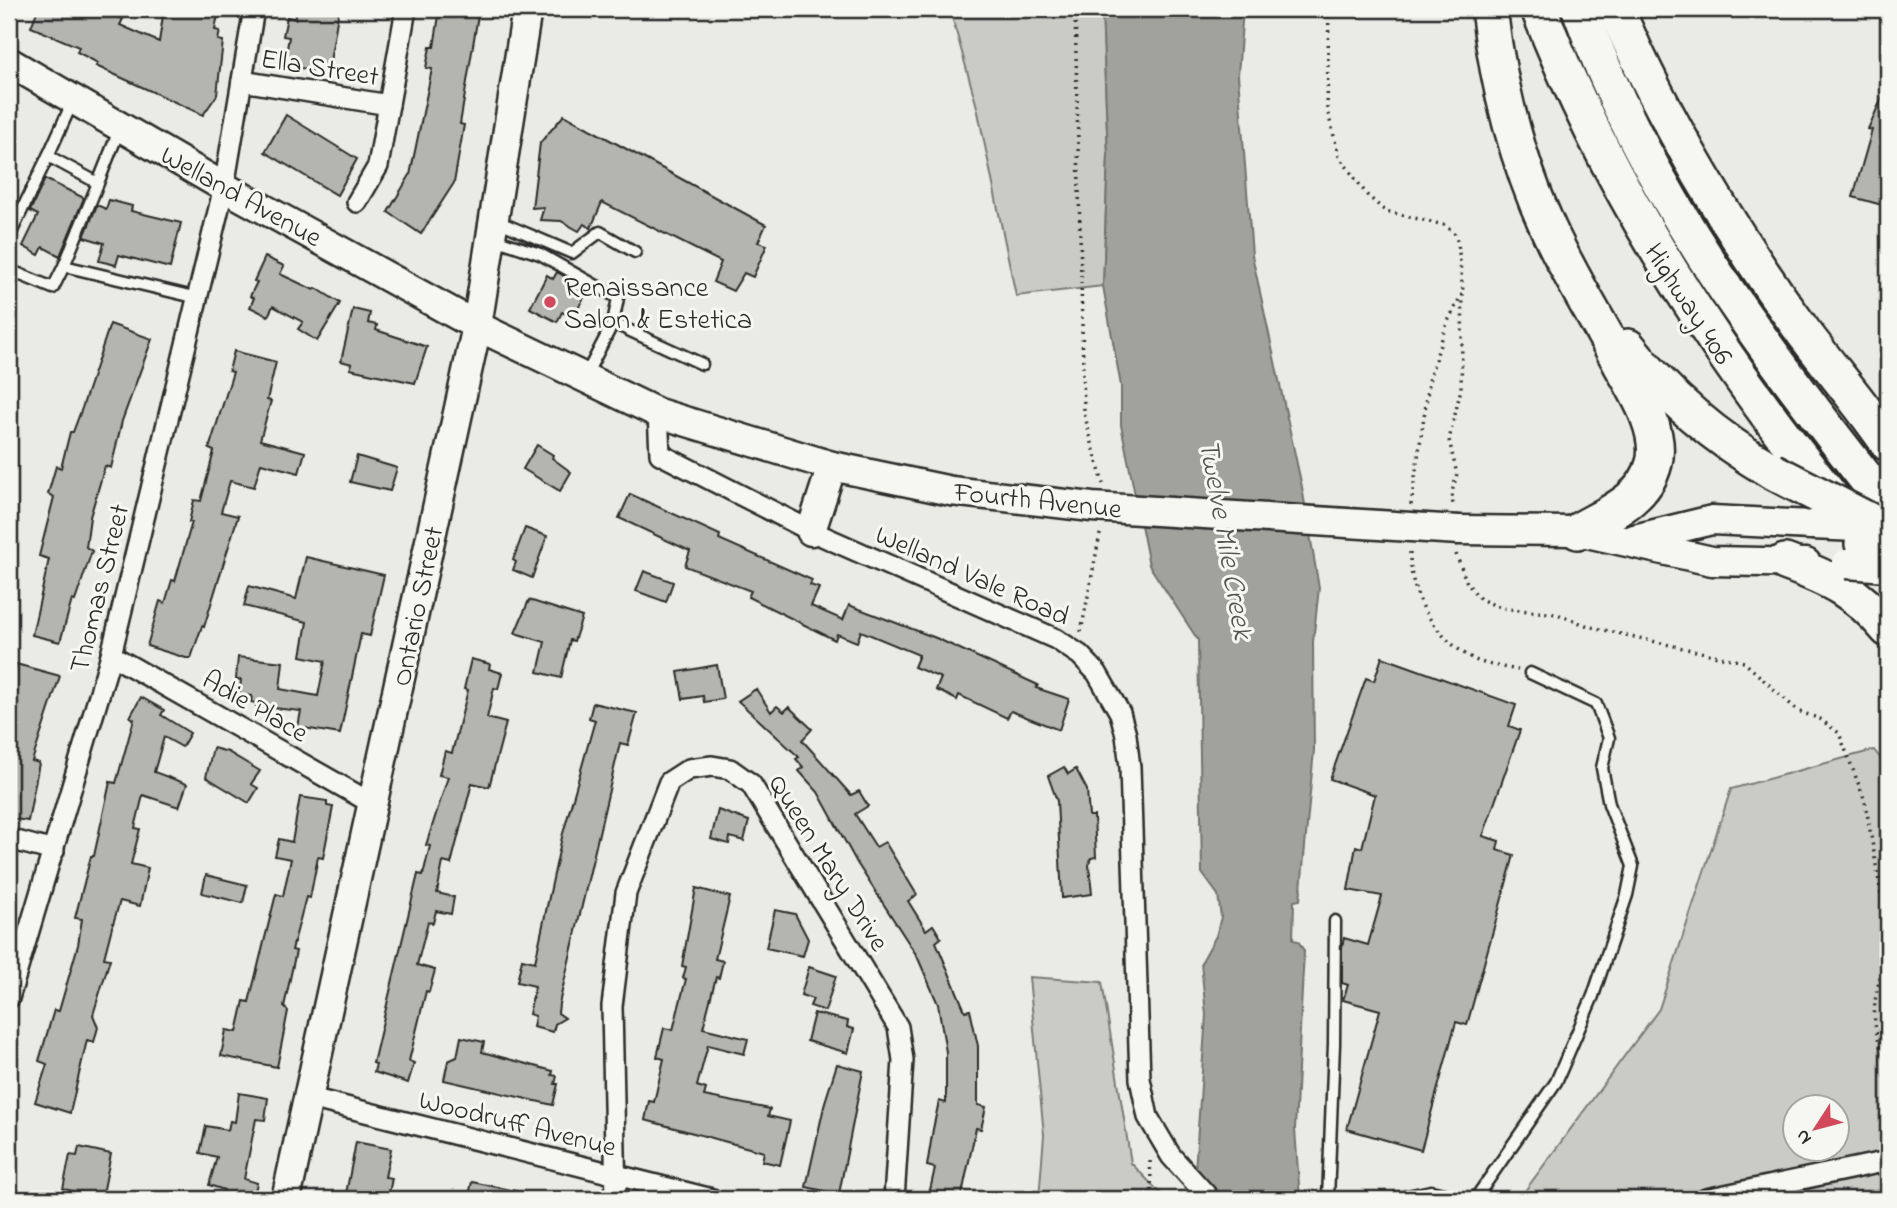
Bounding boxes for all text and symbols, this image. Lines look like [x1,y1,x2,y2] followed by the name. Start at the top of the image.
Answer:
[257,40,381,99] street label: Ella Street
[152,137,329,260] street label: Welland Avenue
[1632,236,1742,374] street label: Highway 406
[564,269,752,342] place label: Renaissance Salon & Estetica
[542,294,558,310] marker: Renaissance Salon & Estetica
[1185,436,1264,645] water label: Twelve Mile Creek
[951,473,1124,532] street label: Fourth Avenue
[61,500,142,678] street label: Thomas Street
[868,516,1075,638] street label: Welland Vale Road
[382,523,456,691] street label: Ontario Street
[193,661,316,755] street label: Adie Place
[756,767,898,961] street label: Queen Mary Drive
[414,1081,621,1170] street label: Woodruff Avenue
[1782,1092,1852,1162] north arrow
[1789,1123,1819,1150] text: N

